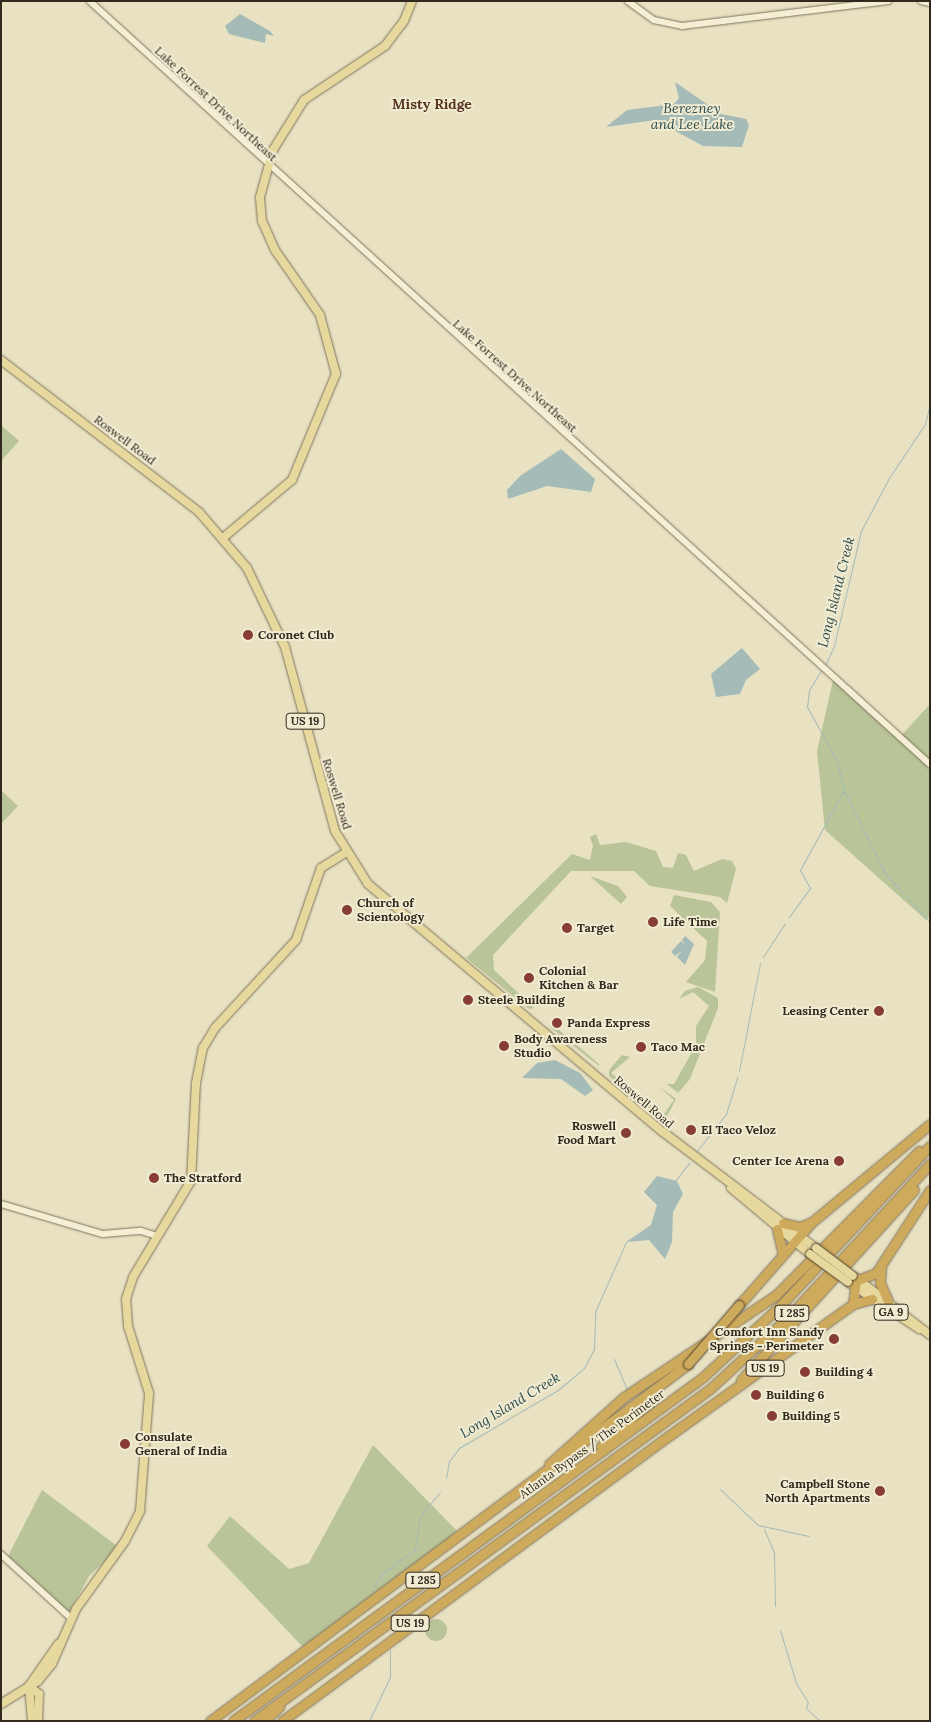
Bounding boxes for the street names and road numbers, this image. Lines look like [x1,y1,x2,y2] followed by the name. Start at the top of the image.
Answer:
[152,43,280,165] street label: Lake Forrest Drive Northeast
[450,316,580,436] street label: Lake Forrest Drive Northeast
[91,412,159,468] street label: Roswell Road
[285,712,325,729] road number: US 19
[319,757,355,831] street label: Roswell Road
[611,1073,677,1131] street label: Roswell Road
[874,1304,908,1320] road number: GA 9
[773,1305,811,1322] road number: I 285
[745,1360,785,1376] road number: US 19
[517,1387,667,1501] street label: Atlanta Bypass / The Perimeter
[404,1572,442,1588] road number: I 285
[390,1615,430,1632] road number: US 19

